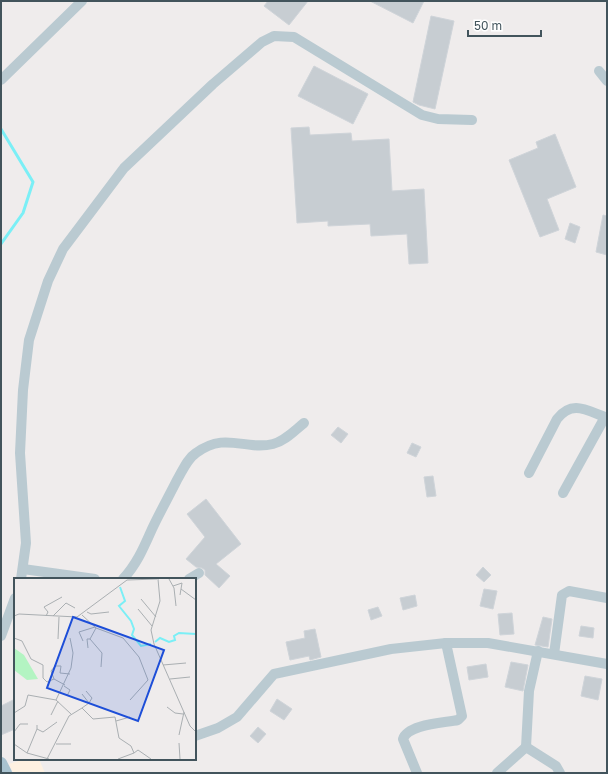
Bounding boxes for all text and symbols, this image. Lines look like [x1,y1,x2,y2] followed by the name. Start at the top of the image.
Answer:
[468,12,541,38] scale bar
[474,18,502,33] text: 50 m
[14,578,196,760] inset map

